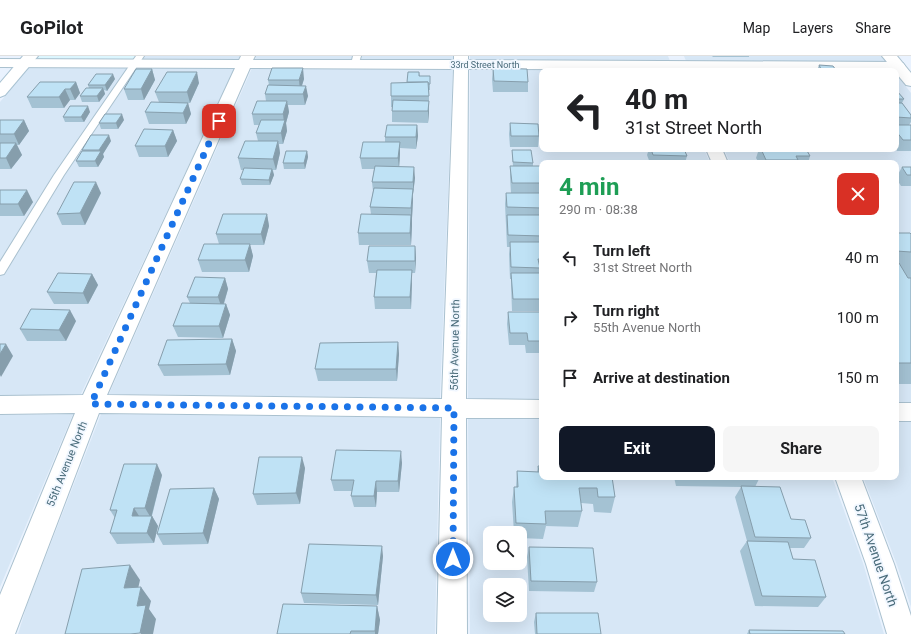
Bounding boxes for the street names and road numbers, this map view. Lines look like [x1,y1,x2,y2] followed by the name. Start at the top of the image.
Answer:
[450,60,520,70] street label: 33rd Street North
[448,299,462,391] street label: 56th Avenue North
[44,419,90,509] street label: 55th Avenue North
[851,502,901,608] street label: 57th Avenue North

